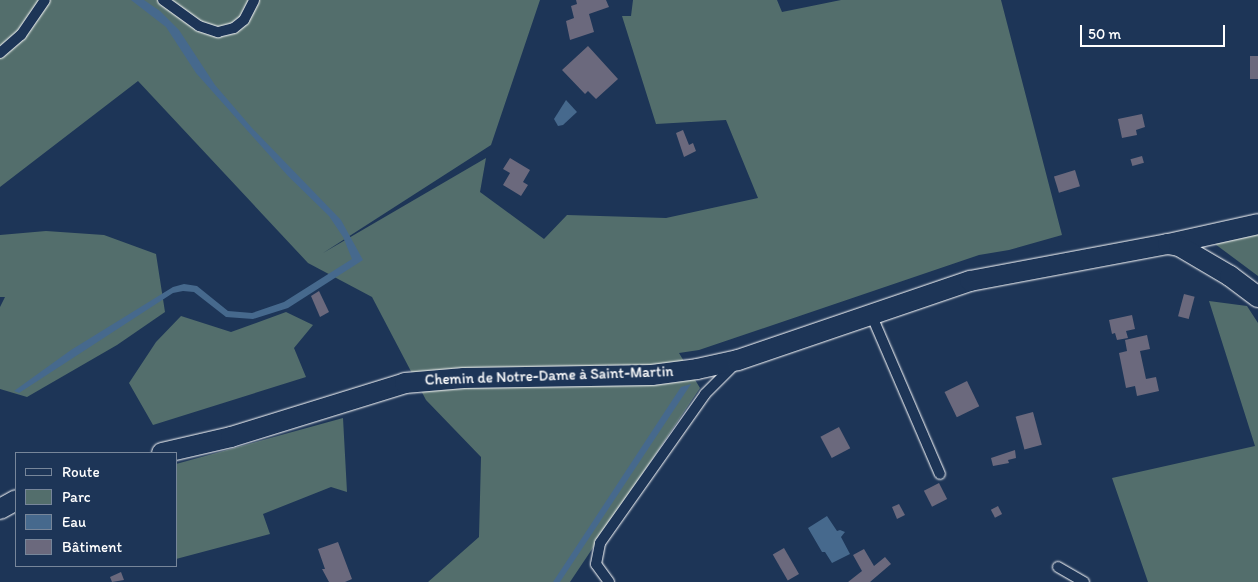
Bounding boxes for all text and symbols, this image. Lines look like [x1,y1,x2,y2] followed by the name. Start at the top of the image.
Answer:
[1083,15,1228,47] scale bar
[1088,25,1121,43] text: 50 m
[424,363,674,389] street label: Chemin de Notre-Dame à Saint-Martin
[15,452,178,567] legend
[62,463,100,481] text: Route
[62,488,91,506] text: Parc
[62,513,86,531] text: Eau
[62,538,122,556] text: Bâtiment

